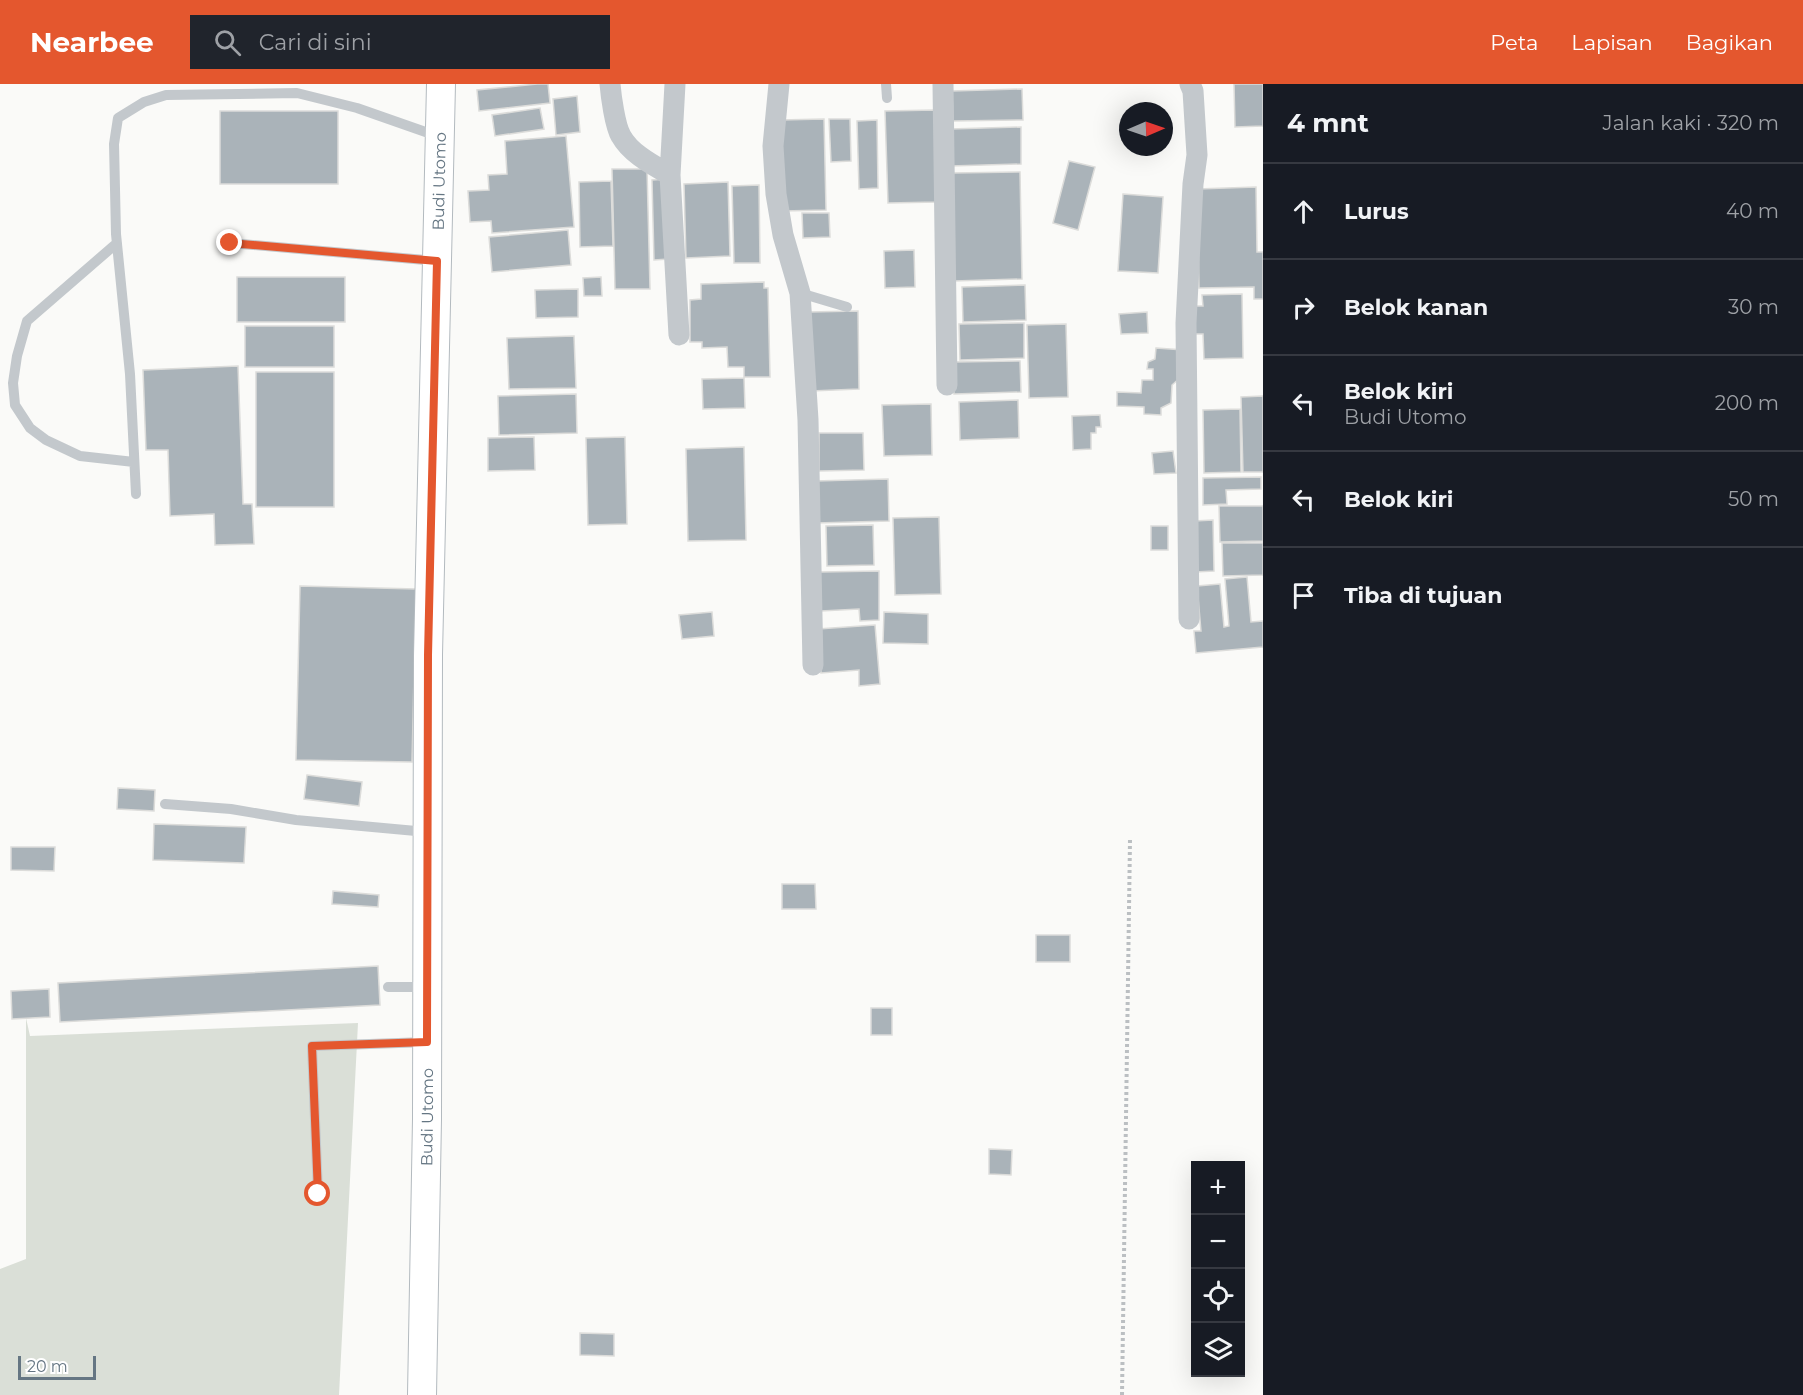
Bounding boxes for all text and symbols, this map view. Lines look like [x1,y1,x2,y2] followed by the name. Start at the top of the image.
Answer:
[190,15,610,69] search box
[30,25,154,59] text: Nearbee
[211,26,244,59] icon: search
[259,29,372,56] text: Cari di sini
[1490,30,1538,55] text: Peta
[1571,30,1653,55] text: Lapisan
[1686,30,1773,55] text: Bagikan
[1119,102,1173,156] north arrow
[1287,107,1369,139] text: 4 mnt
[1603,111,1779,135] text: Jalan kaki · 320 m
[428,132,449,230] street label: Budi Utomo
[1287,195,1320,228] icon: ahead
[1344,198,1409,225] text: Lurus
[1726,199,1779,223] text: 40 m
[216,229,242,255] route end
[1287,291,1320,324] icon: right
[1344,294,1488,321] text: Belok kanan
[1728,295,1779,319] text: 30 m
[1344,378,1453,405] text: Belok kiri
[1287,387,1320,420] icon: left
[1715,391,1779,415] text: 200 m
[1344,405,1467,429] text: Budi Utomo
[1287,483,1320,516] icon: left
[1344,486,1453,513] text: Belok kiri
[1728,487,1779,511] text: 50 m
[1287,579,1320,612] icon: arrive
[1344,582,1502,609] text: Tiba di tujuan
[417,1068,437,1166] street label: Budi Utomo
[1191,1161,1245,1377] map controls
[1191,1161,1245,1215] button: +
[304,1180,330,1206] route start
[1191,1215,1245,1269] button: −
[1191,1269,1245,1323] button: locate
[1191,1323,1245,1377] button: layers
[18,1353,96,1380] scale bar
[27,1357,68,1376] text: 20 m

